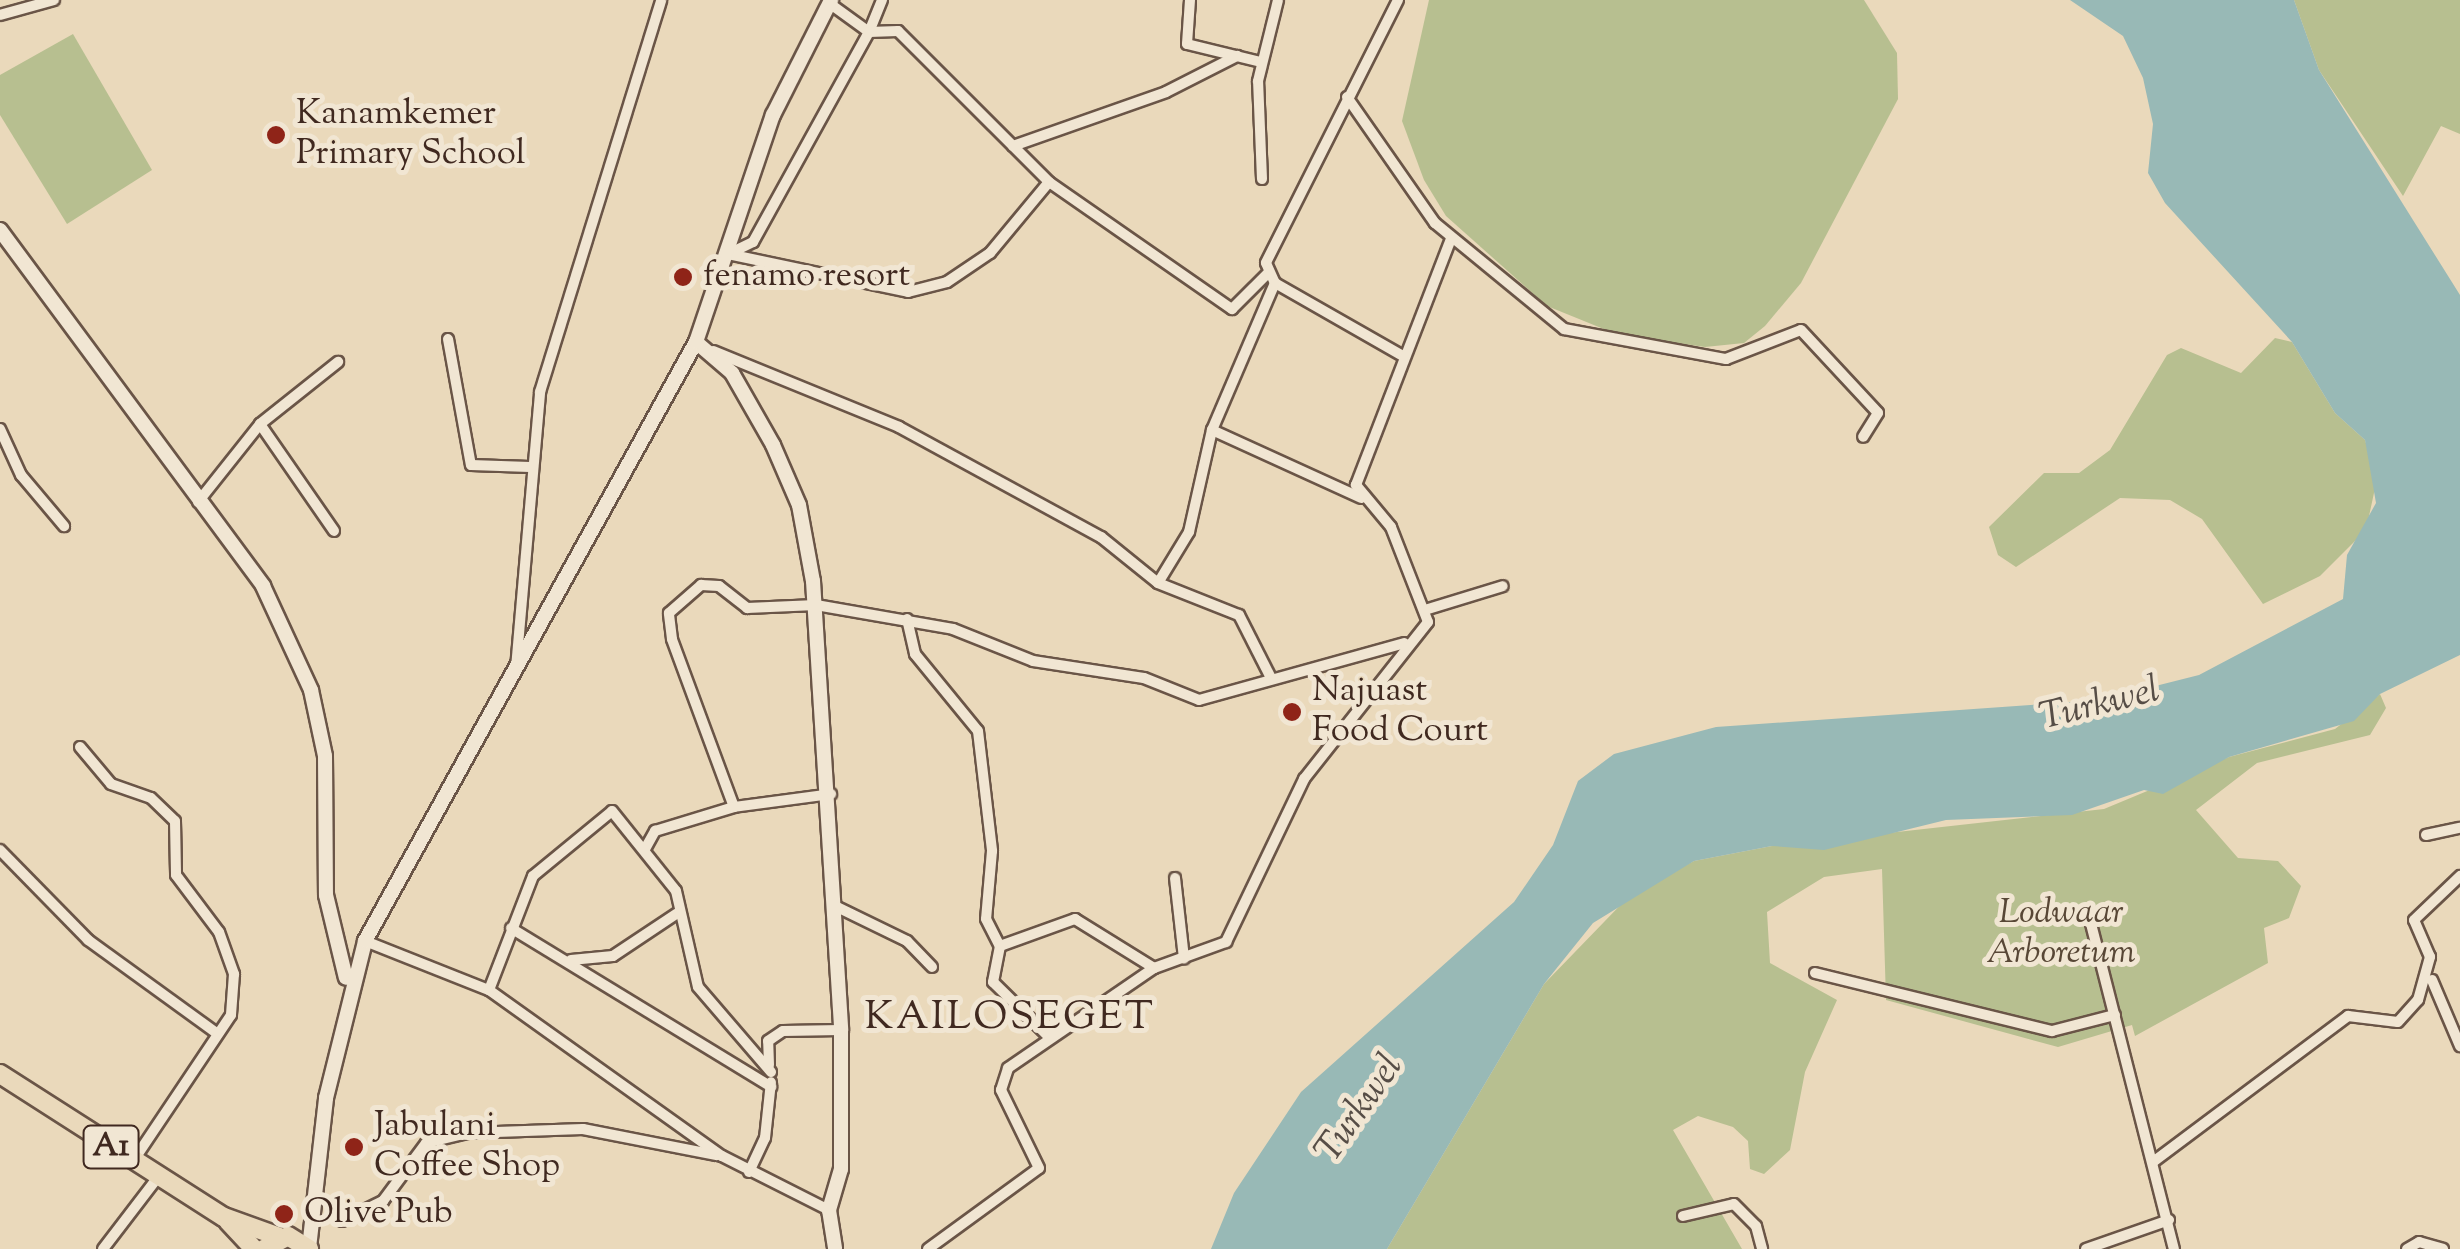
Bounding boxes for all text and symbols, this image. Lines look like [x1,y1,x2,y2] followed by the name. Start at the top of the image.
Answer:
[296,94,525,176] place label: Kanamkemer Primary School
[265,124,287,146] marker: Kanamkemer Primary School
[703,256,910,298] place label: fenamo resort
[672,266,694,288] marker: fenamo resort
[2035,669,2165,743] water label: Turkwel
[1312,671,1488,753] place label: Najuast Food Court
[1281,701,1303,723] marker: Najuast Food Court
[1986,893,2136,975] park label: Lodwaar Arboretum
[865,995,1155,1043] district label: KAILOSEGET
[1307,1047,1415,1173] water label: Turkwel
[374,1106,560,1188] place label: Jabulani Coffee Shop
[81,1120,141,1174] road number: A1
[343,1136,365,1158] marker: Jabulani Coffee Shop
[304,1193,453,1235] place label: Olive Pub
[273,1203,295,1225] marker: Olive Pub

